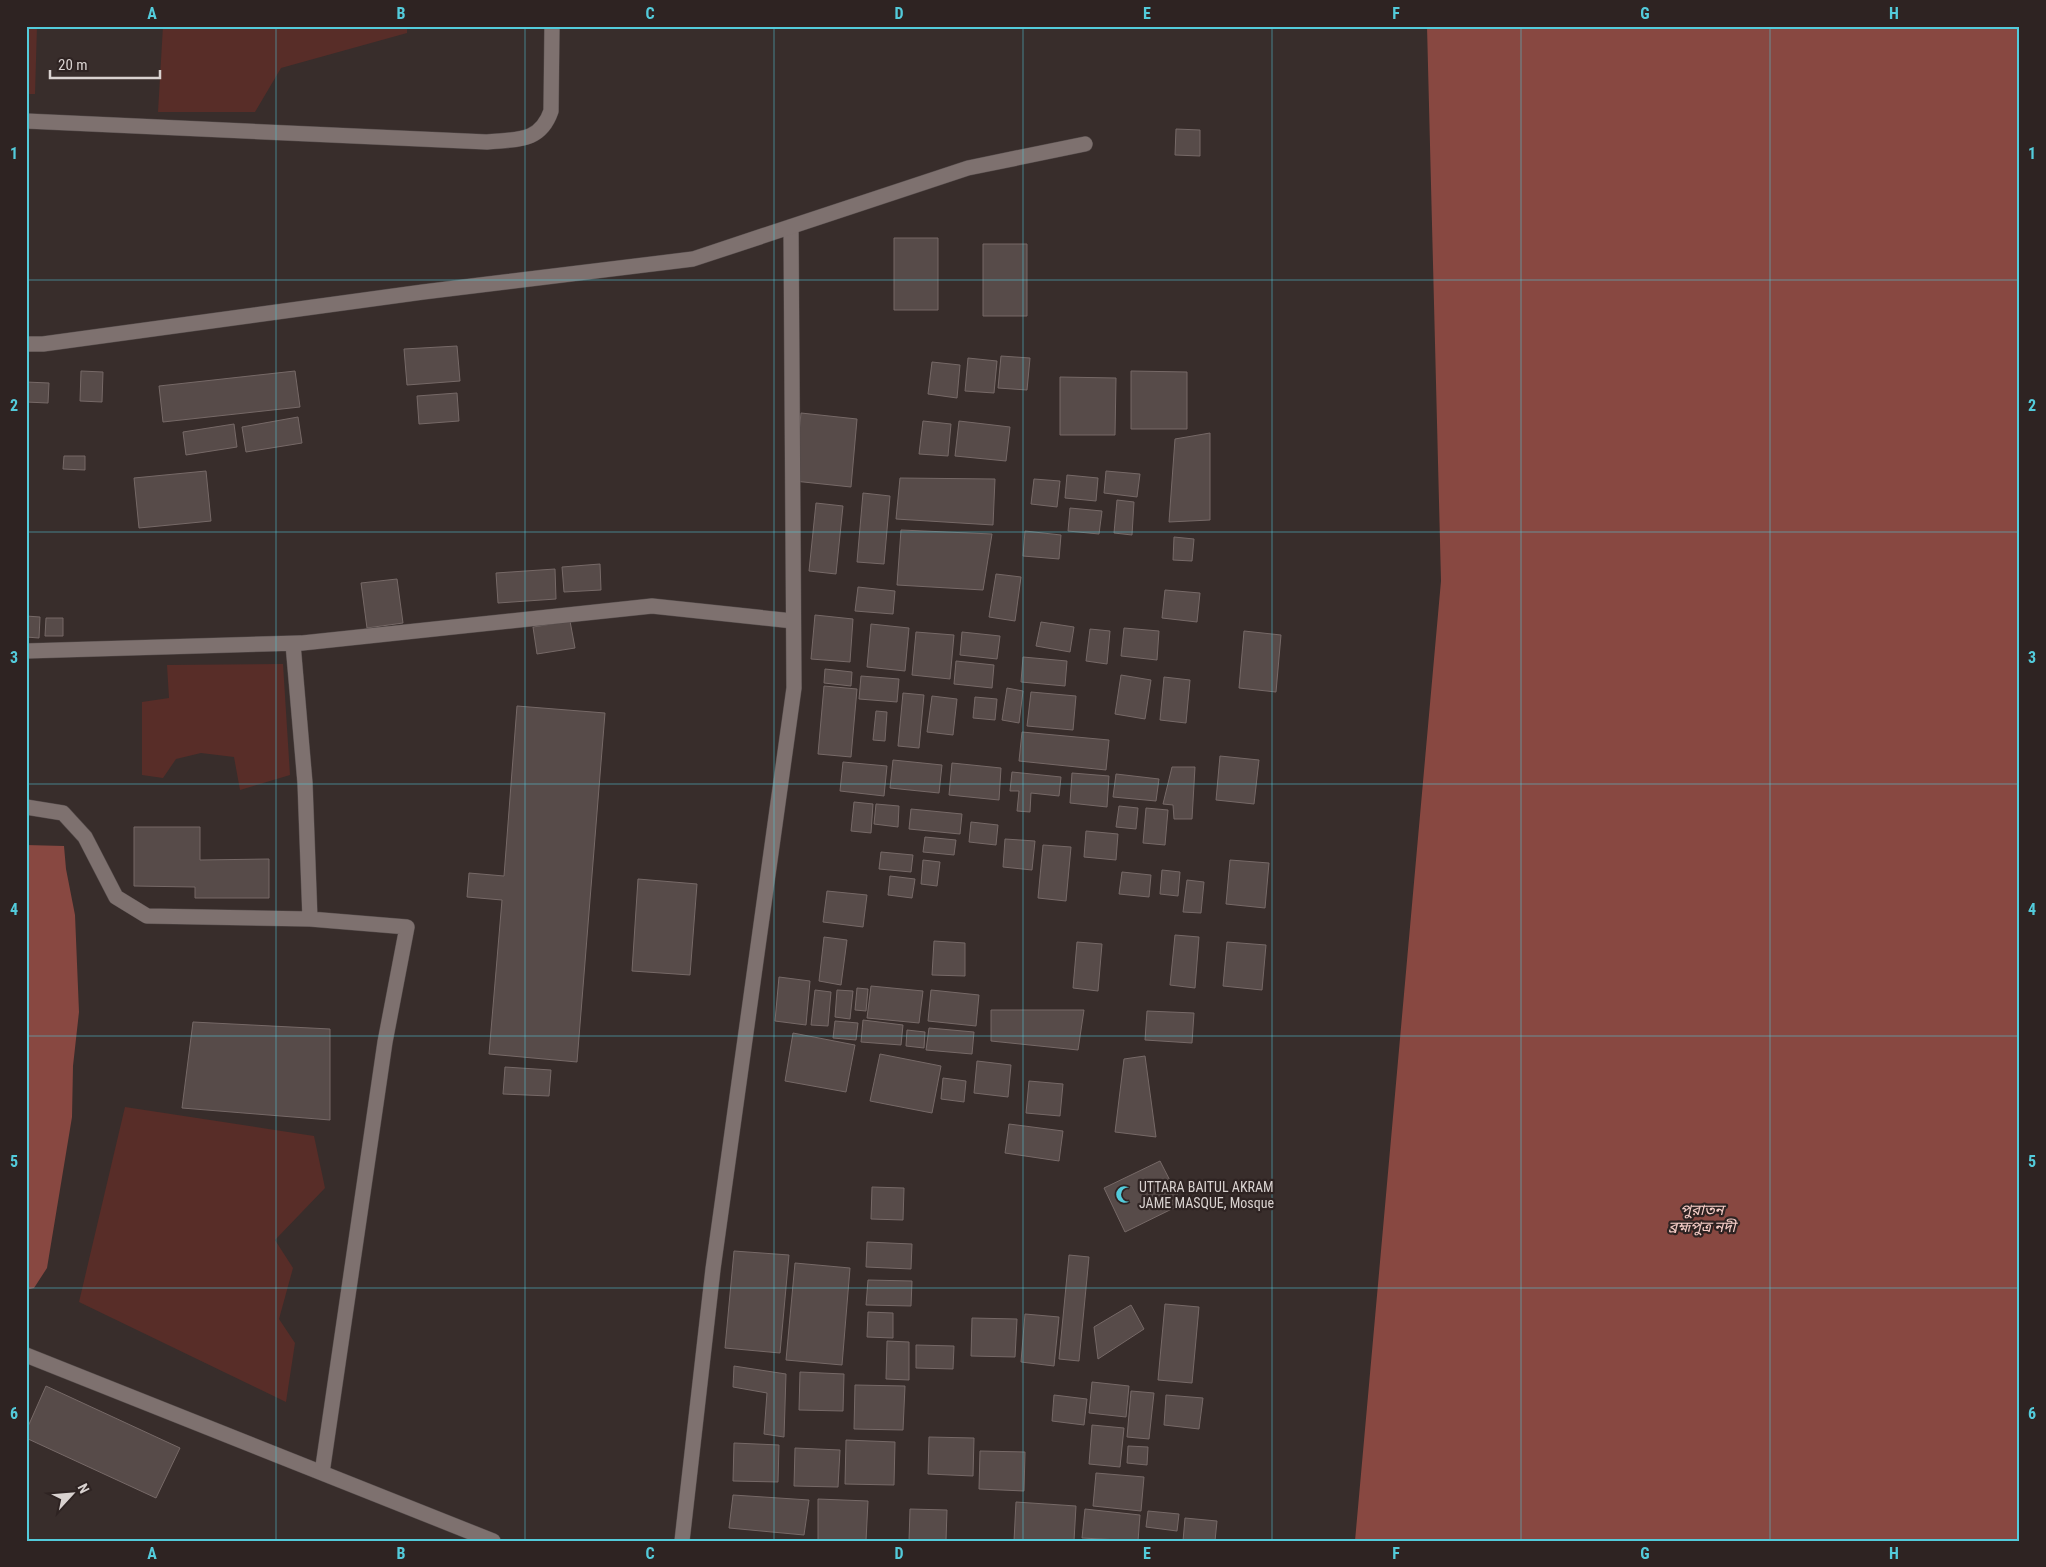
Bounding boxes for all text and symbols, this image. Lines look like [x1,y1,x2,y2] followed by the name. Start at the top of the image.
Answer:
[147,4,157,23] text: A
[397,4,406,23] text: B
[645,4,655,23] text: C
[894,4,904,23] text: D
[1143,4,1151,23] text: E
[1392,4,1400,23] text: F
[1640,4,1650,23] text: G
[1889,4,1899,23] text: H
[50,48,160,80] scale bar
[58,56,88,74] text: 20 m
[10,144,18,163] text: 1
[2028,144,2036,163] text: 1
[10,396,18,415] text: 2
[2028,396,2036,415] text: 2
[10,648,18,667] text: 3
[2028,648,2036,667] text: 3
[10,900,18,919] text: 4
[2028,900,2036,919] text: 4
[10,1152,18,1171] text: 5
[2028,1152,2036,1171] text: 5
[1139,1179,1274,1211] place label: UTTARA BAITUL AKRAM JAME MASQUE, Mosque
[1115,1185,1135,1205] mosque icon: UTTARA BAITUL AKRAM JAME MASQUE, Mosque
[1668,1201,1739,1236] water label: পুরাতন ব্রহ্মপুত্র নদী
[10,1404,18,1423] text: 6
[2028,1404,2036,1423] text: 6
[48,1470,98,1520] north arrow
[75,1481,93,1496] text: N
[147,1544,157,1563] text: A
[397,1544,406,1563] text: B
[645,1544,655,1563] text: C
[894,1544,904,1563] text: D
[1143,1544,1151,1563] text: E
[1392,1544,1400,1563] text: F
[1640,1544,1650,1563] text: G
[1889,1544,1899,1563] text: H

